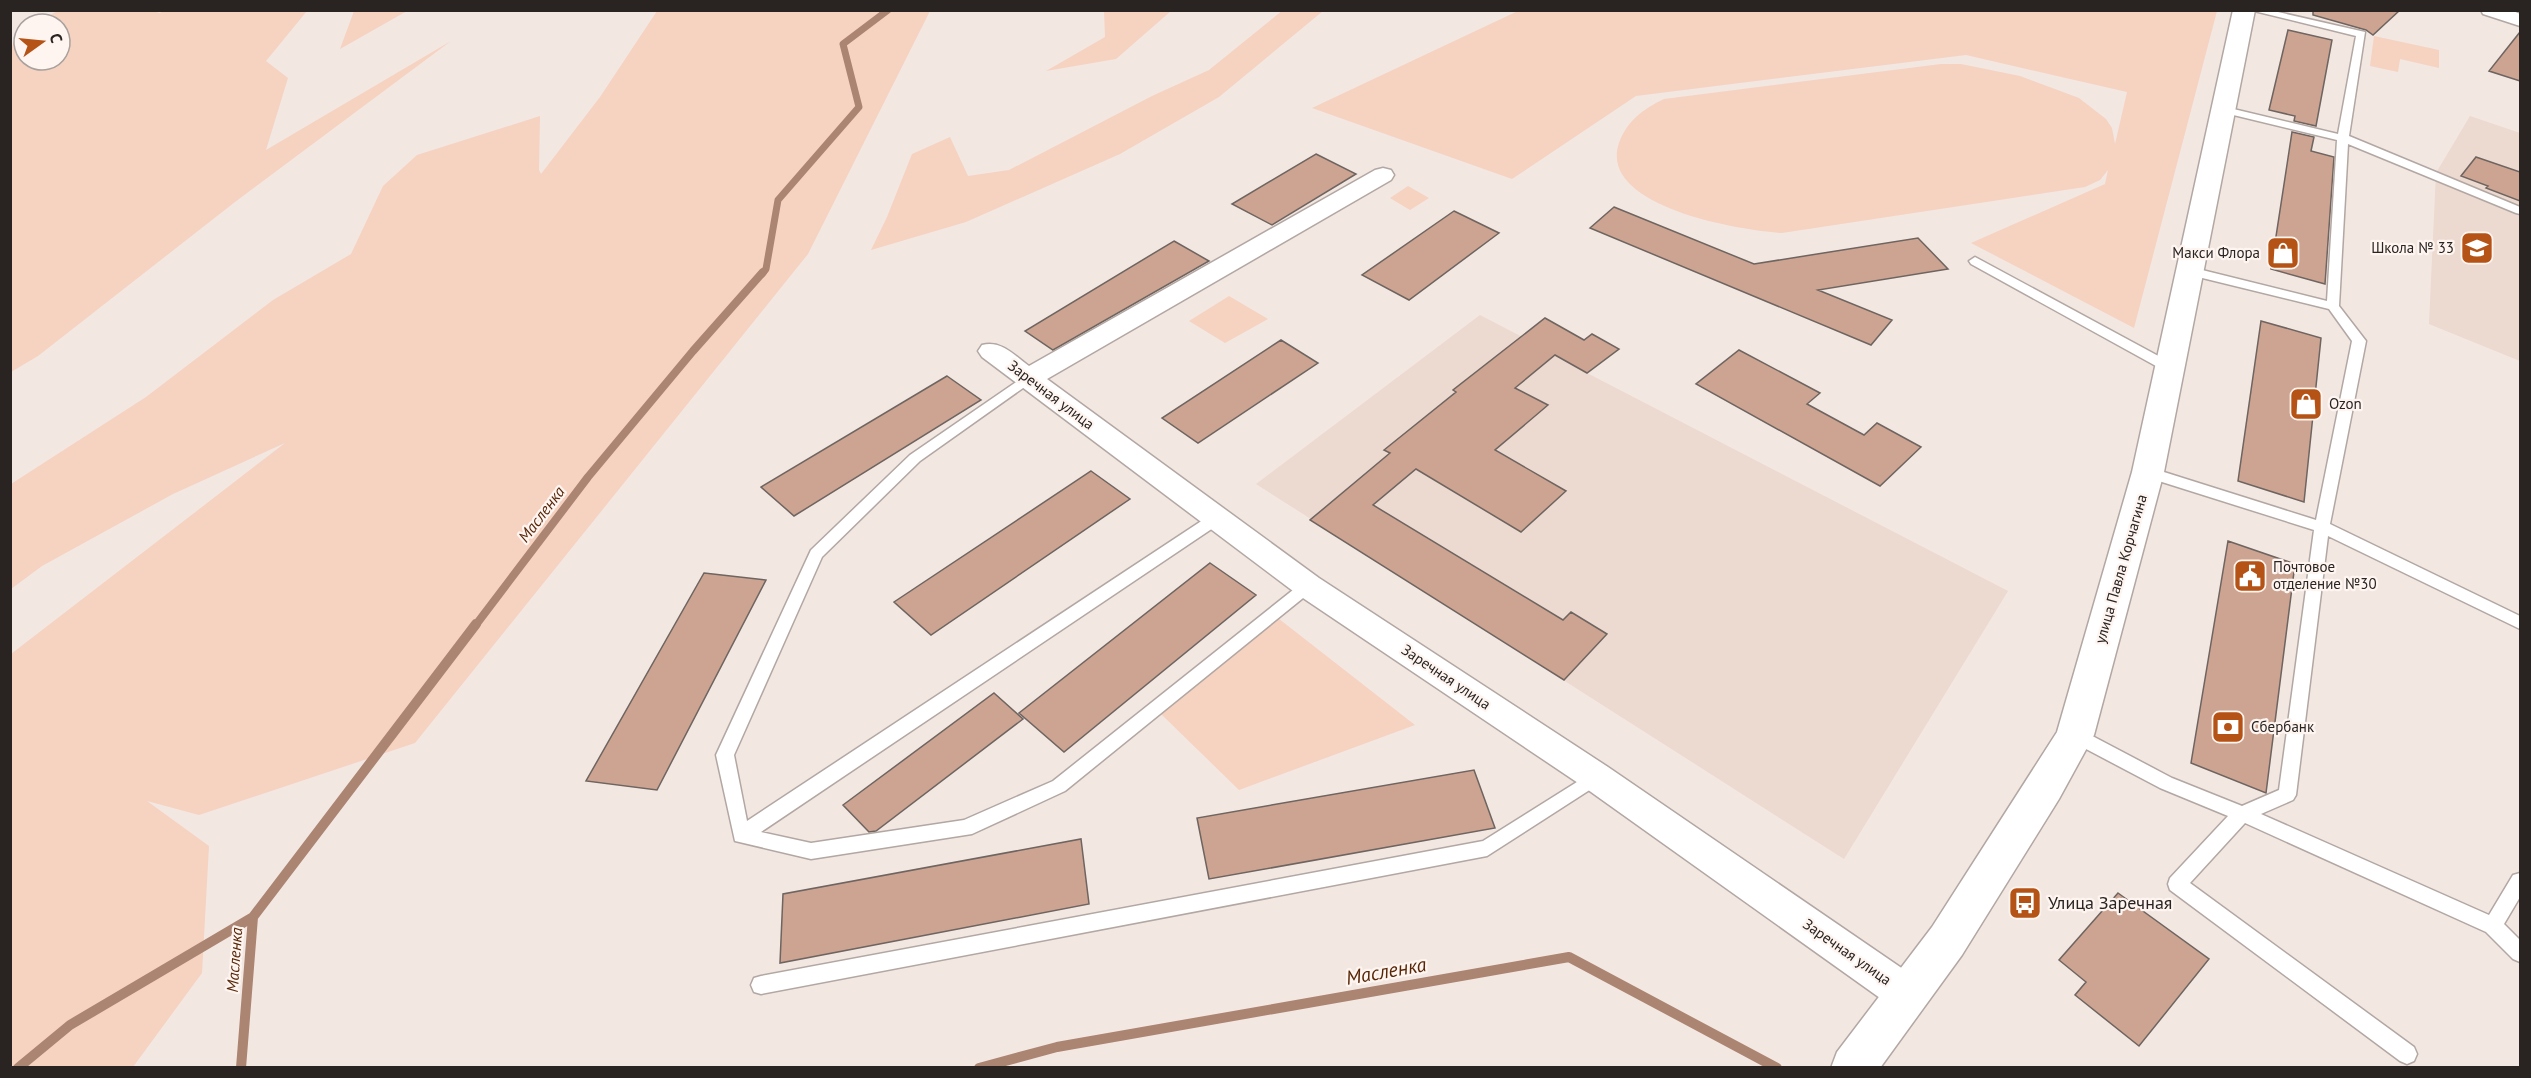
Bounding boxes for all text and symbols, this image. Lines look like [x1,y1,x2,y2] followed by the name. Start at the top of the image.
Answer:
[12,12,72,72] north arrow
[46,31,67,45] text: С
[2459,230,2495,266] school or university icon: Школа № 33
[2265,235,2301,271] shop icon: Макси Флора
[2371,238,2454,257] place label: Школа № 33
[2172,243,2260,262] place label: Макси Флора
[1004,356,1098,433] street label: Заречная улица
[2288,386,2324,422] shop icon: Ozon
[2329,394,2362,413] place label: Ozon
[513,482,569,546] water label: Масленка
[2090,492,2151,646] street label: улица Павла Корчагина
[2273,557,2377,593] place label: Почтовое отделение №30
[2232,558,2268,594] public building icon: Почтовое отделение №30
[1398,640,1494,713] street label: Заречная улица
[2210,709,2246,745] bank icon: Сбербанк
[2251,717,2315,736] place label: Сбербанк
[2007,885,2043,921] bus stop icon: Улица Заречная
[2048,891,2172,914] place label: Улица Заречная
[1799,914,1895,989] street label: Заречная улица
[222,927,246,993] water label: Масленка
[1344,951,1428,991] water label: Масленка

